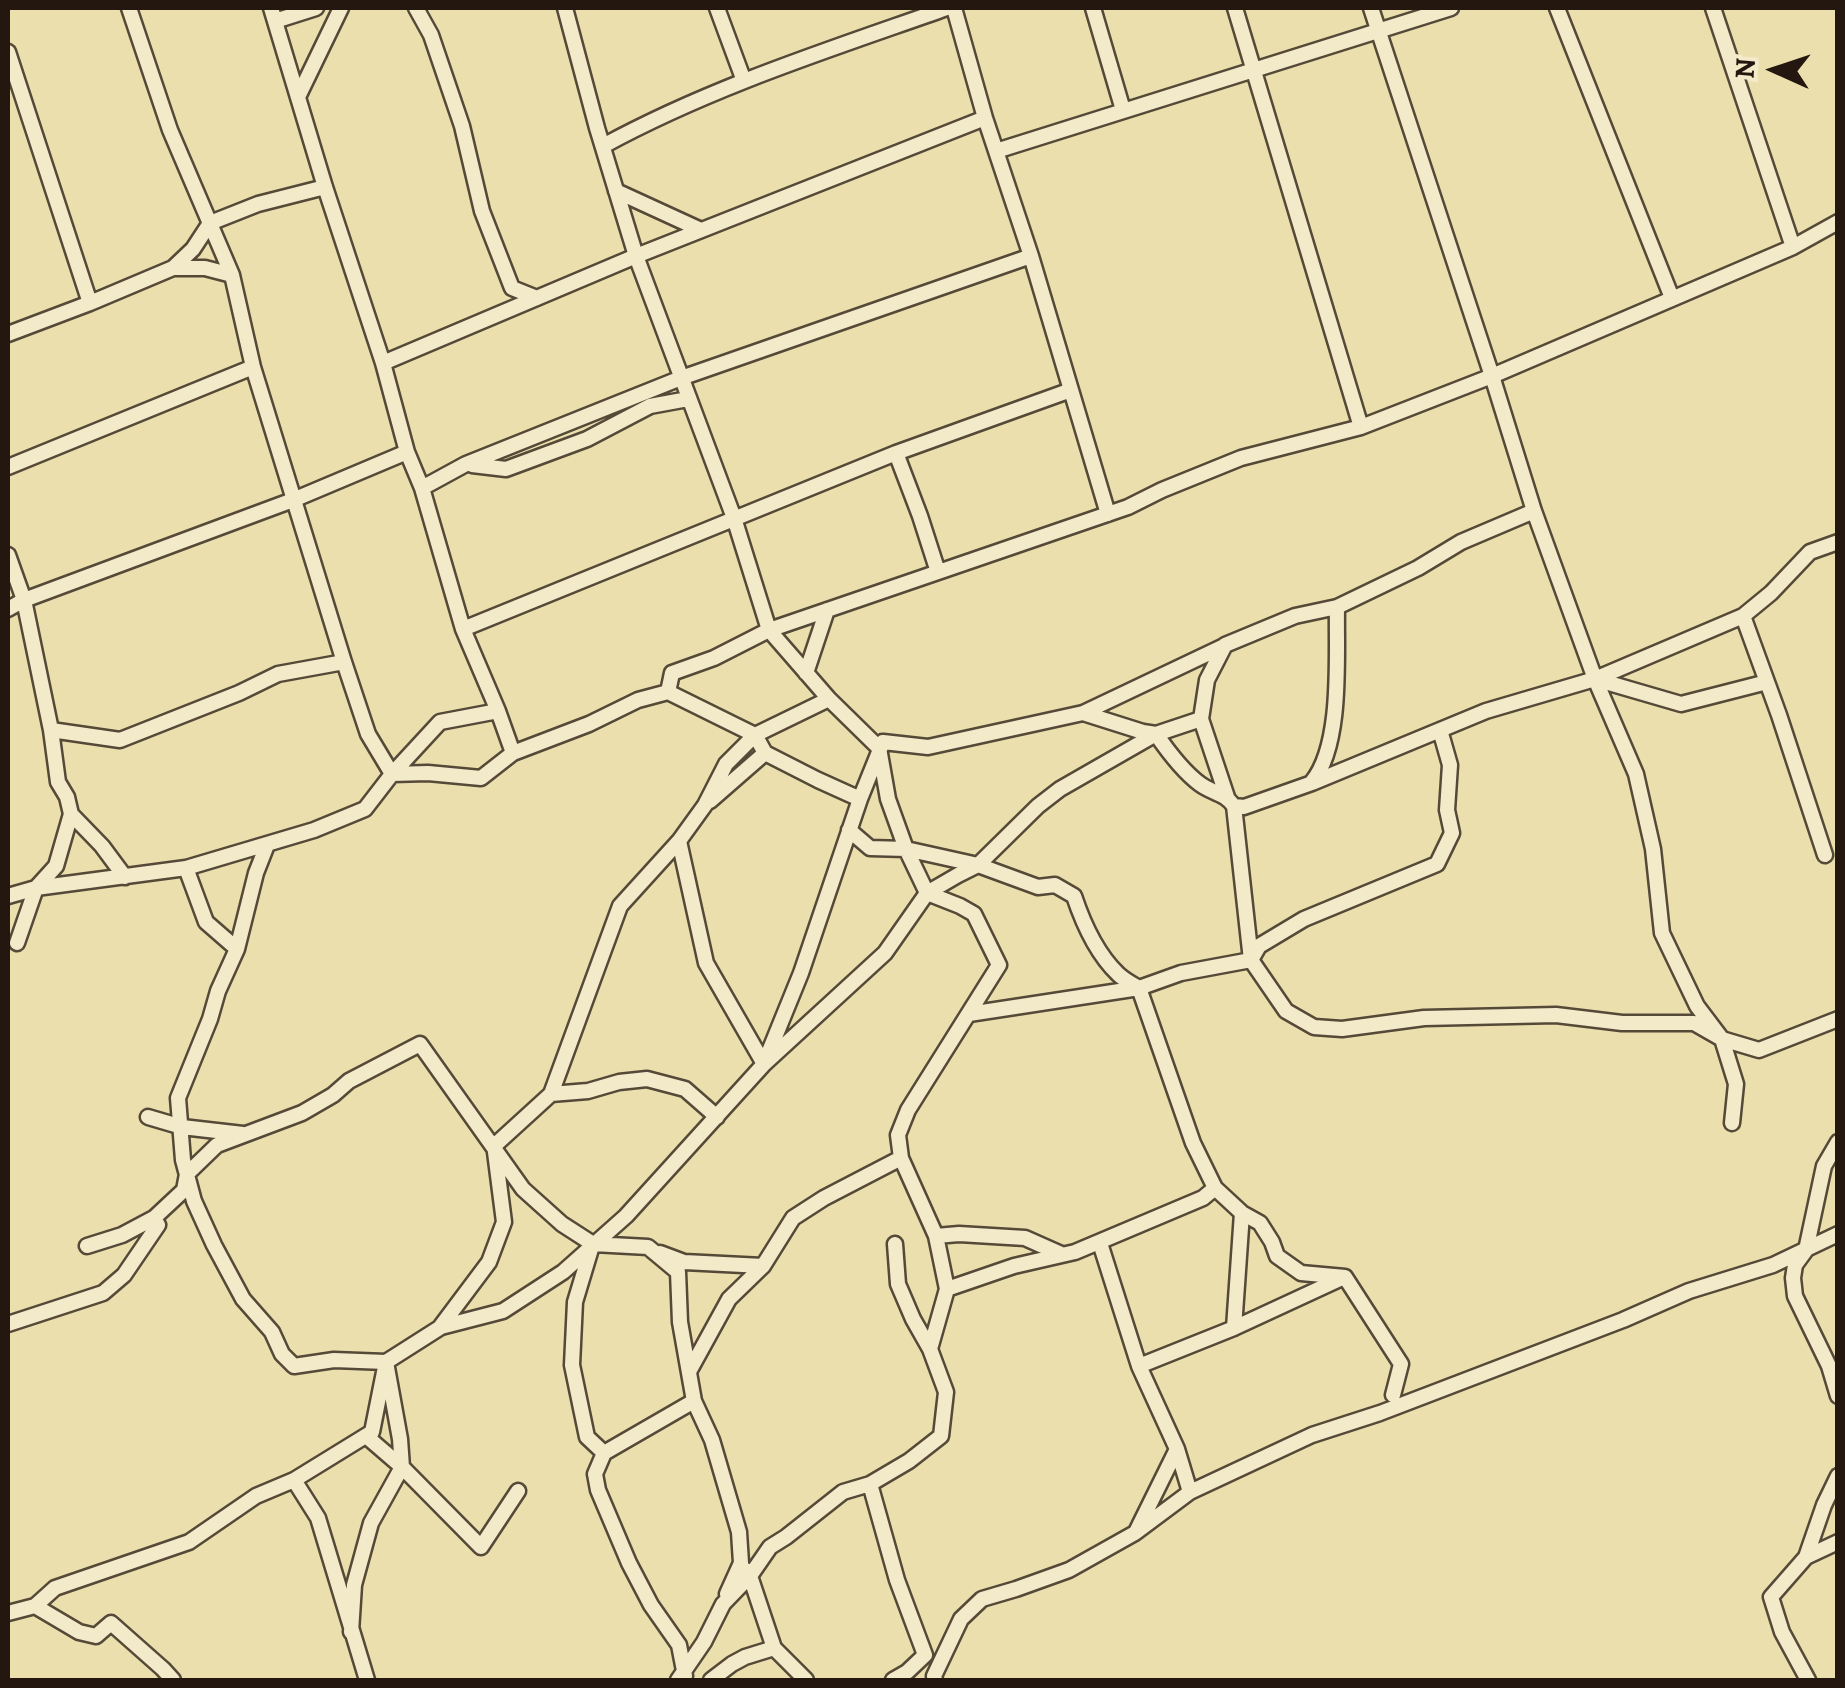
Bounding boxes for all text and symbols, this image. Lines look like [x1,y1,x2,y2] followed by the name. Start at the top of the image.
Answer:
[1725,20,1825,120] north arrow
[1726,57,1765,80] text: N

